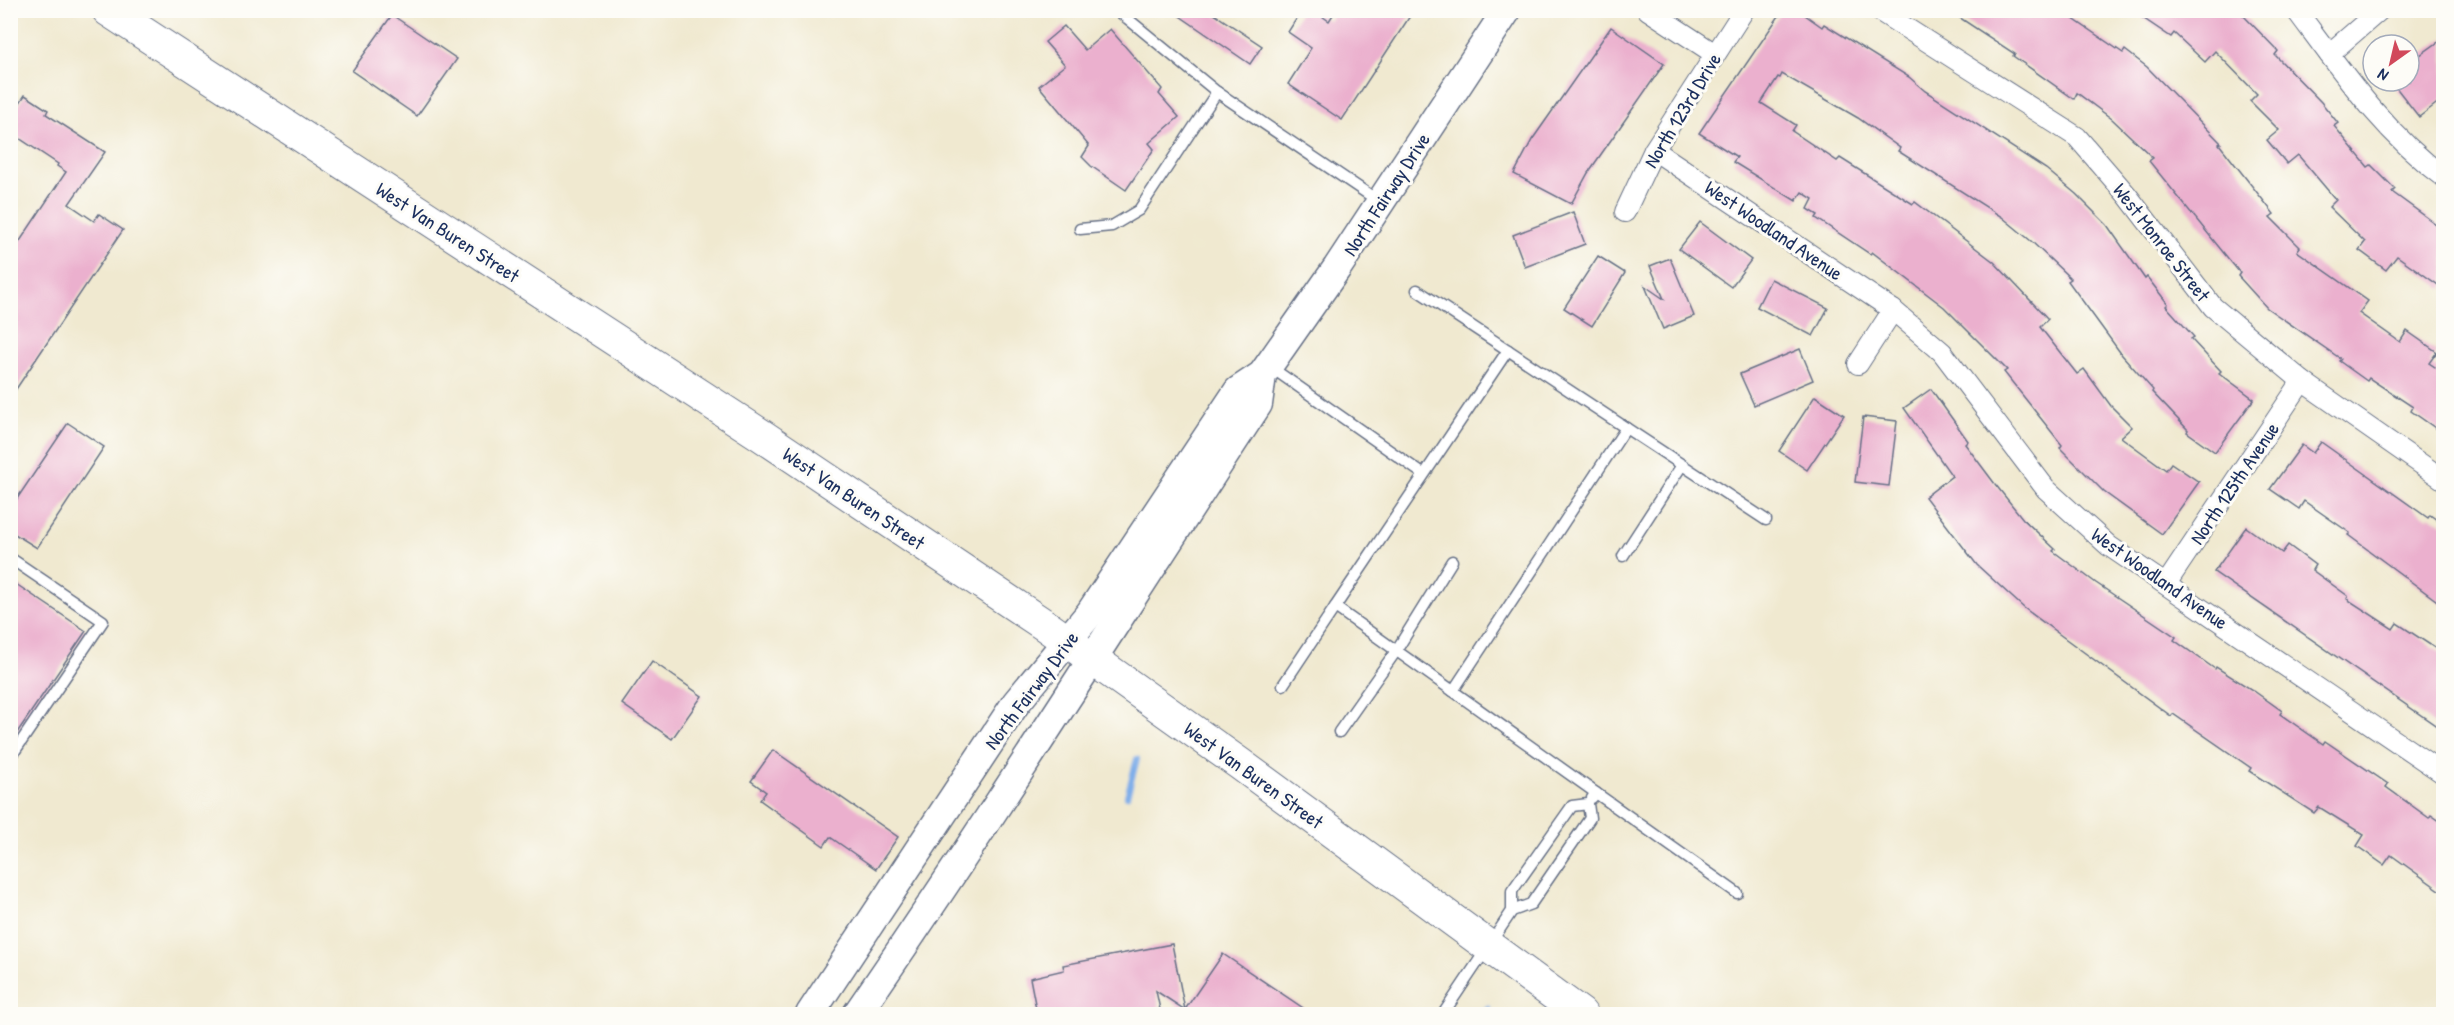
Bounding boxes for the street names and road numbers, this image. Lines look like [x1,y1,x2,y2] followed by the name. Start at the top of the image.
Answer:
[1637,47,1727,173] street label: North 123rd Drive
[1336,127,1436,261] street label: North Fairway Drive
[1700,174,1848,286] street label: West Woodland Avenue
[371,175,526,289] street label: West Van Buren Street
[2107,177,2217,308] street label: West Monroe Street
[2183,417,2285,549] street label: North 125th Avenue
[778,440,931,556] street label: West Van Buren Street
[2086,521,2234,635] street label: West Woodland Avenue
[978,625,1084,755] street label: North Fairway Drive
[1179,715,1330,835] street label: West Van Buren Street

